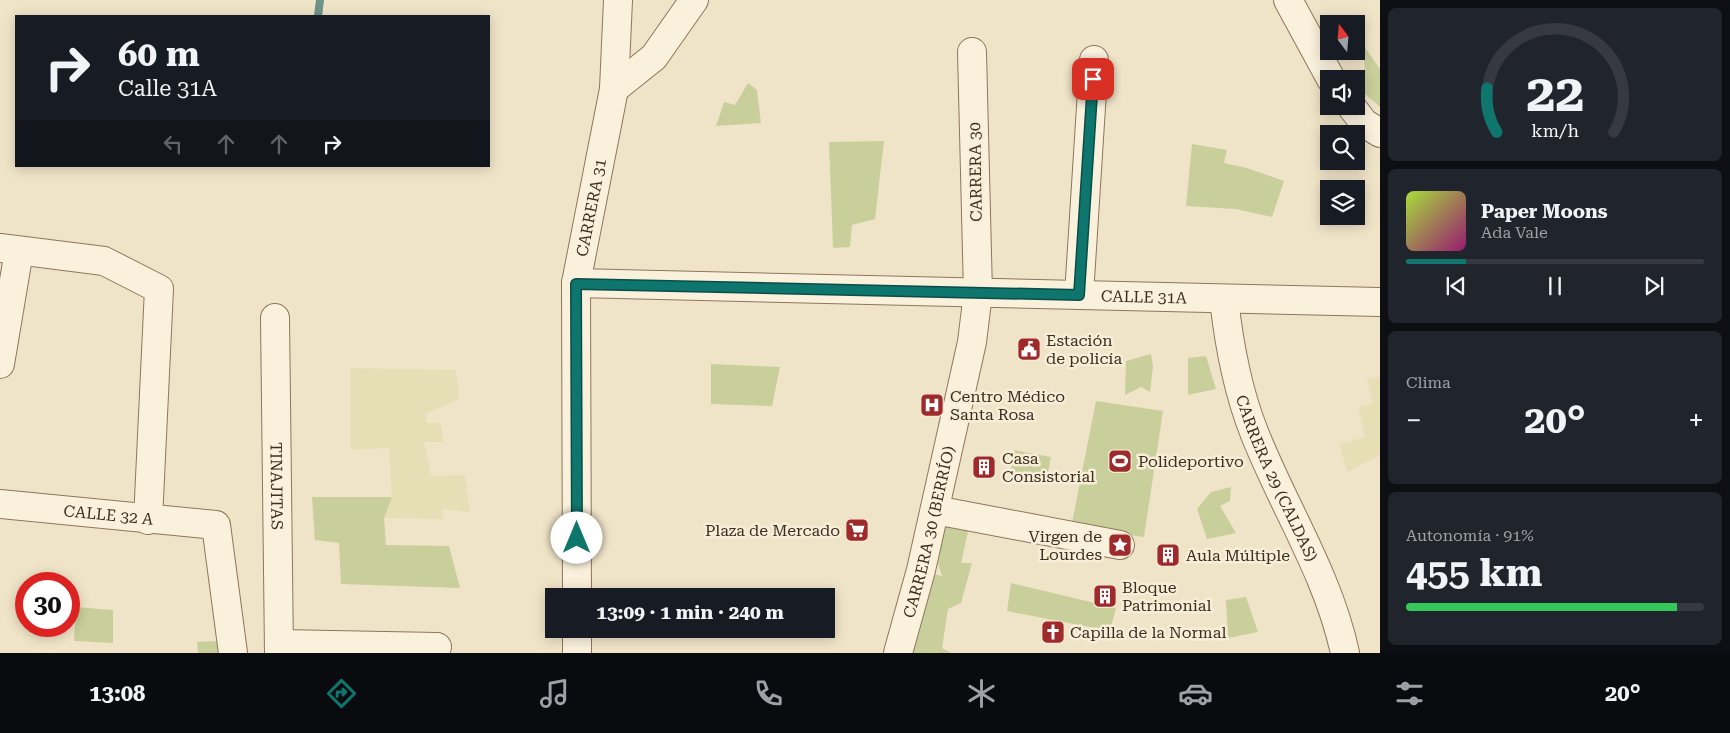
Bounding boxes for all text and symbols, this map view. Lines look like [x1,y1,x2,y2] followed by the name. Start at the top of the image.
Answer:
[1320,15,1365,60] north arrow
[1320,15,1365,225] map controls
[118,34,200,75] text: 60 m
[35,35,100,100] icon: right
[1072,58,1114,100] pin
[1526,63,1584,124] text: 22
[1079,65,1107,93] icon: arrive
[1320,70,1365,115] button: sound
[118,76,217,101] text: Calle 31A
[1531,120,1579,141] text: km/h
[965,122,986,222] street label: CARRERA 30
[1320,125,1365,170] button: search
[159,130,187,158] icon: left
[212,130,240,158] icon: ahead
[265,130,293,158] icon: ahead
[318,130,346,158] icon: right
[572,157,610,258] street label: CARRERA 31
[1320,180,1365,225] button: layers
[1481,200,1608,223] text: Paper Moons
[1481,223,1548,242] text: Ada Vale
[1442,272,1470,300] icon: previous
[1541,272,1569,300] icon: pause
[1640,272,1668,300] icon: next
[1101,286,1188,307] street label: CALLE 31A
[1046,331,1122,368] place label: Estación de policía
[1016,336,1042,362] public building icon: Estación de policía
[1406,373,1451,392] text: Clima
[950,387,1065,424] place label: Centro Médico Santa Rosa
[919,392,945,418] hospital icon: Centro Médico Santa Rosa
[1232,393,1321,564] street label: CARRERA 29 (CALDAS)
[1524,398,1586,442] text: 20°
[1406,404,1422,437] text: −
[1688,404,1704,437] text: +
[266,442,287,530] street label: TINAJITAS
[899,444,958,620] street label: CARRERA 30 (BERRÍO)
[1107,448,1133,474] sports icon: Polideportivo
[1002,449,1095,486] place label: Casa Consistorial
[1138,452,1244,471] place label: Polideportivo
[971,454,997,480] building icon: Casa Consistorial
[63,501,155,529] street label: CALLE 32 A
[550,511,602,563] position arrow
[844,517,870,543] supermarket icon: Plaza de Mercado
[705,521,840,540] place label: Plaza de Mercado
[1406,526,1534,545] text: Autonomía · 91%
[1028,527,1102,564] place label: Virgen de Lourdes
[1107,532,1133,558] place icon: Virgen de Lourdes
[1155,542,1181,568] building icon: Aula Múltiple
[1186,546,1290,565] place label: Aula Múltiple
[1406,551,1542,595] text: 455 km
[15,572,80,637] speed limit sign: 30
[1122,578,1212,615] place label: Bloque Patrimonial
[1092,583,1118,609] building icon: Bloque Patrimonial
[596,601,784,624] text: 13:09 · 1 min · 240 m
[1040,619,1066,645] church icon: Capilla de la Normal
[1070,623,1226,642] place label: Capilla de la Normal
[324,676,359,711] icon: directions
[537,676,572,711] icon: music
[751,676,786,711] icon: phone
[964,676,999,711] icon: climate
[1178,676,1213,711] icon: car
[1392,676,1427,711] icon: filters
[89,681,145,706] text: 13:08
[1605,681,1641,706] text: 20°

